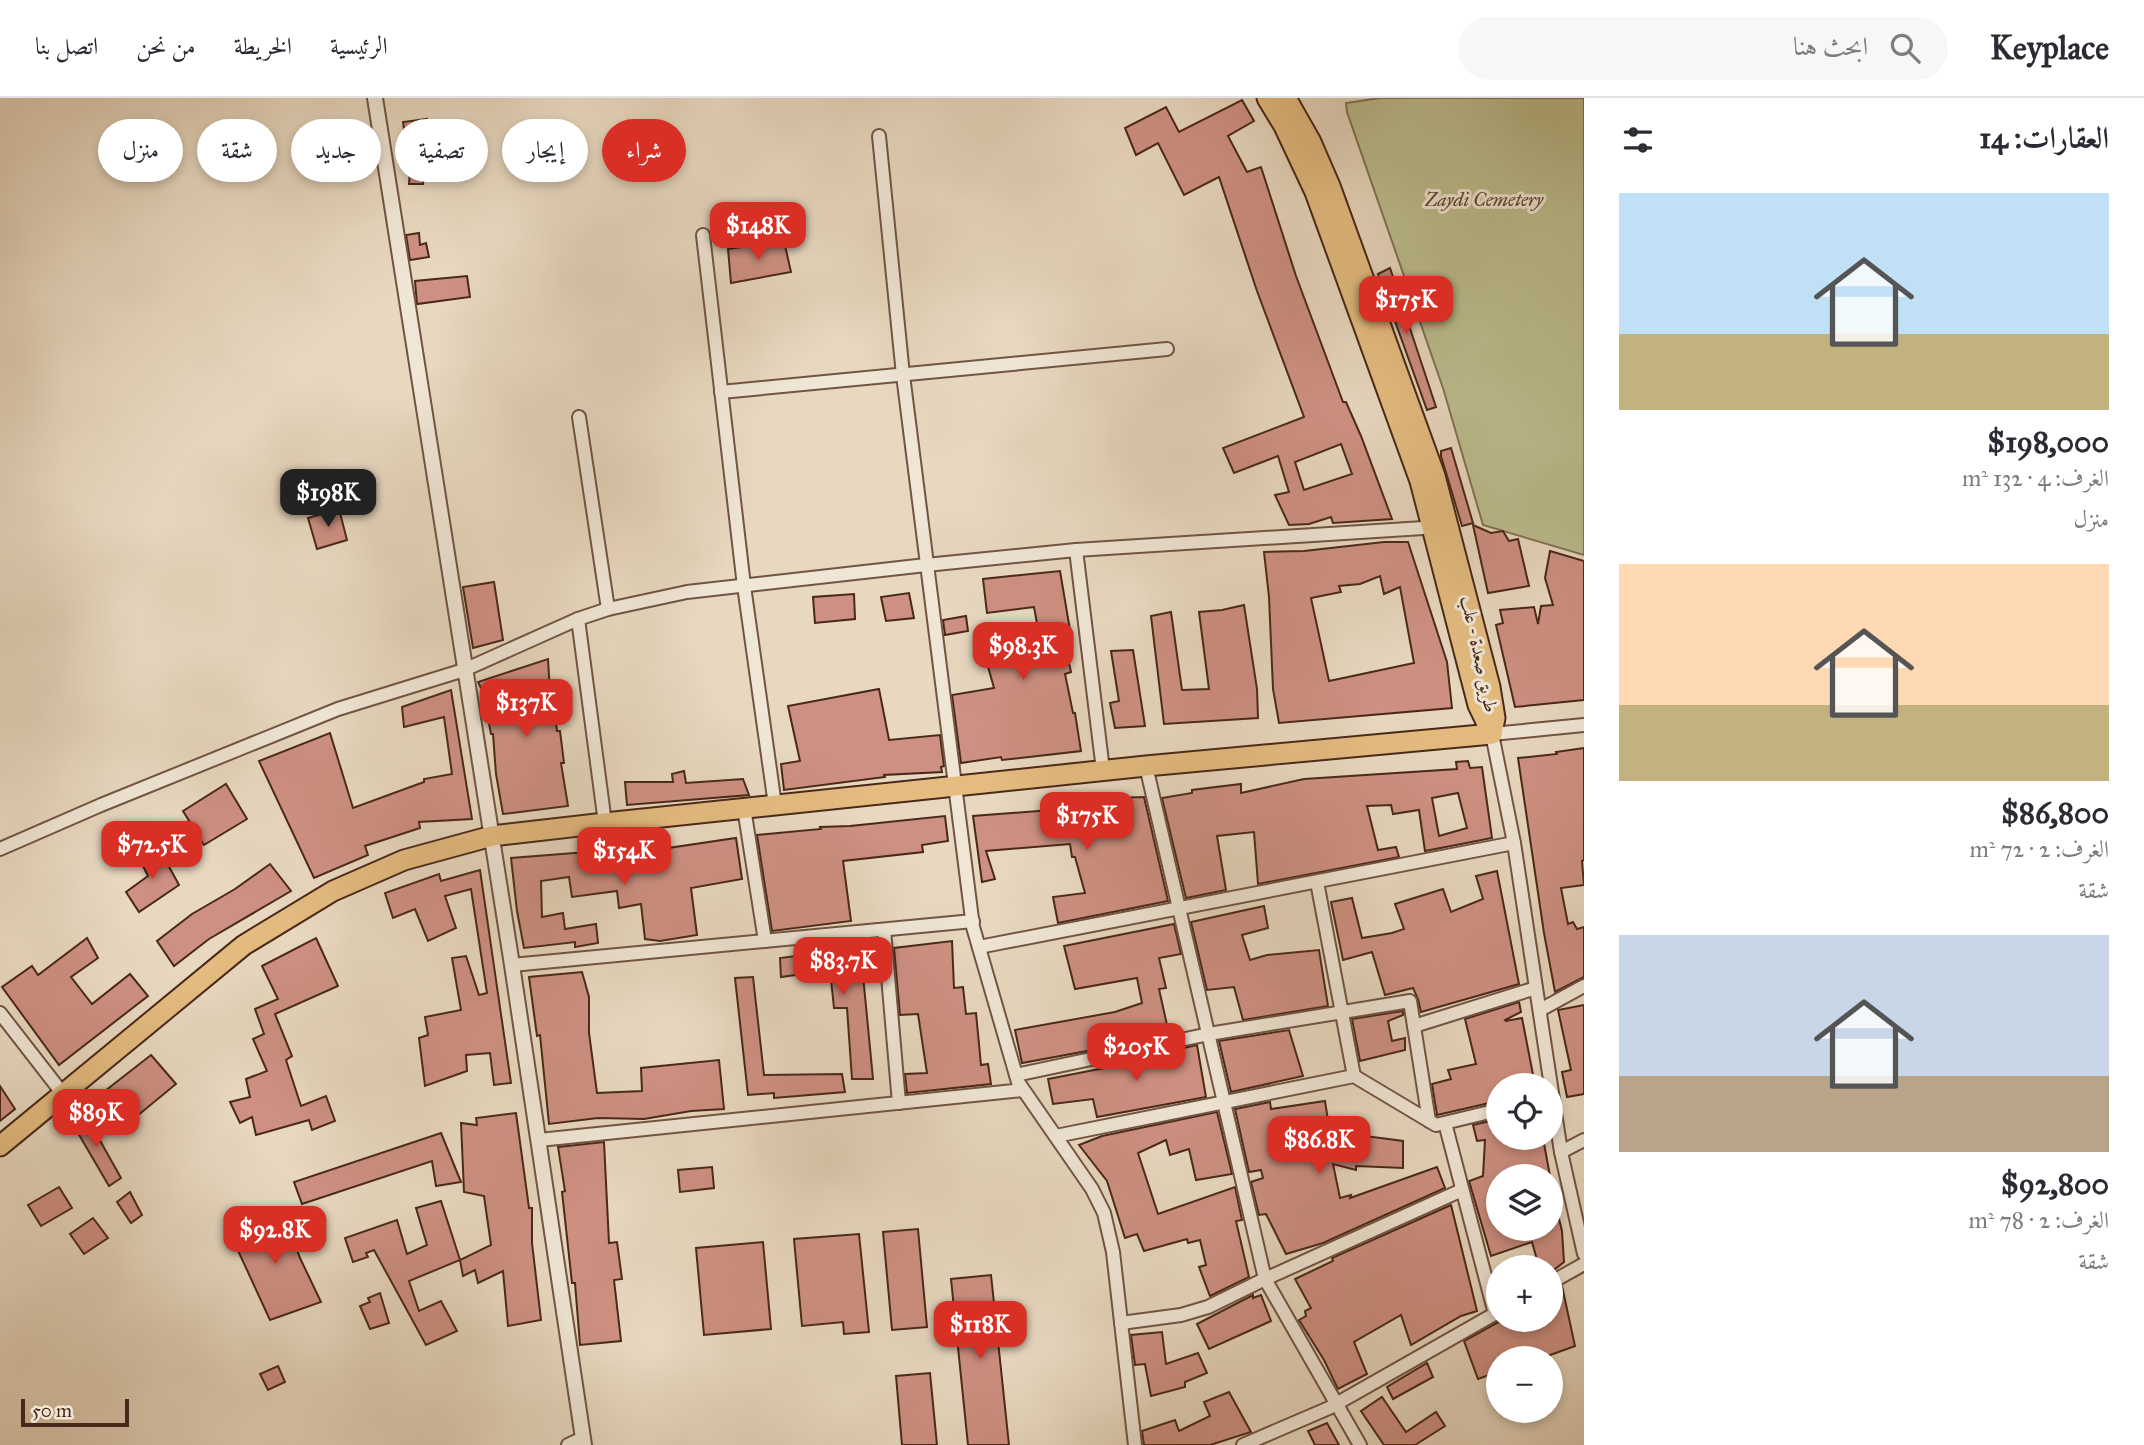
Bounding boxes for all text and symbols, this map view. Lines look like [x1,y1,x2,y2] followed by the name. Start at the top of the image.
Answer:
[1458,17,1948,80] search box
[1990,28,2109,68] text: Keyplace
[1886,29,1924,67] icon: search
[1793,30,1868,62] text: ابحث هنا
[35,31,98,61] text: اتصل بنا
[136,31,196,61] text: من نحن
[234,31,292,61] text: الخريطة
[330,31,388,61] text: الرئيسية
[98,119,183,182] chip: منزل
[197,119,277,182] chip: شقة
[291,119,381,182] chip: جديد
[395,119,488,182] chip: تصفية
[502,119,588,182] chip: إيجار
[602,119,686,182] chip: شراء
[1979,120,2109,156] text: العقارات: 14
[1619,121,1657,159] icon: filters
[1424,188,1544,211] park label: Zaydi Cemetery
[709,202,807,262] pin: $148K
[726,211,790,239] text: $148K
[1801,239,1927,365] icon: home
[1357,276,1455,336] pin: $175K
[1375,285,1437,313] text: $175K
[1987,424,2109,460] text: $198,000
[1962,464,2109,492] text: الغرف: 4 · 132 m²
[279,470,377,529] pin: $198K
[296,478,360,506] text: $198K
[2074,505,2109,533] text: منزل
[1455,594,1503,715] street label: طريق صعدة - علب
[1801,610,1927,736] icon: home
[966,622,1080,682] pin: $98.3K
[989,631,1057,659] text: $98.3K
[477,680,575,739] pin: $137K
[496,688,556,716] text: $137K
[1038,792,1136,852] pin: $175K
[2001,795,2109,831] text: $86,800
[1056,801,1118,829] text: $175K
[95,822,209,881] pin: $72.5K
[575,828,673,887] pin: $154K
[117,830,187,858] text: $72.5K
[1969,835,2109,863] text: الغرف: 2 · 72 m²
[593,836,655,864] text: $154K
[2079,876,2109,904] text: شقة
[786,937,900,997] pin: $83.7K
[809,946,877,974] text: $83.7K
[1801,981,1927,1107] icon: home
[1087,1024,1185,1083] pin: $205K
[1103,1032,1169,1060] text: $205K
[1486,1073,1563,1423] map controls
[1486,1073,1563,1150] button: locate
[55,1090,137,1149] pin: $89K
[69,1098,123,1126] text: $89K
[1262,1116,1376,1176] pin: $86.8K
[1283,1125,1355,1153] text: $86.8K
[1486,1164,1563,1241] button: layers
[2001,1166,2109,1202] text: $92,800
[218,1206,332,1266] pin: $92.8K
[1969,1206,2109,1234] text: الغرف: 2 · 78 m²
[239,1215,311,1243] text: $92.8K
[2079,1247,2109,1275] text: شقة
[1486,1255,1563,1332] button: +
[931,1302,1029,1361] pin: $118K
[950,1310,1010,1338] text: $118K
[1486,1346,1563,1423] button: −
[21,1396,130,1428] scale bar
[32,1399,72,1422] text: 50 m

